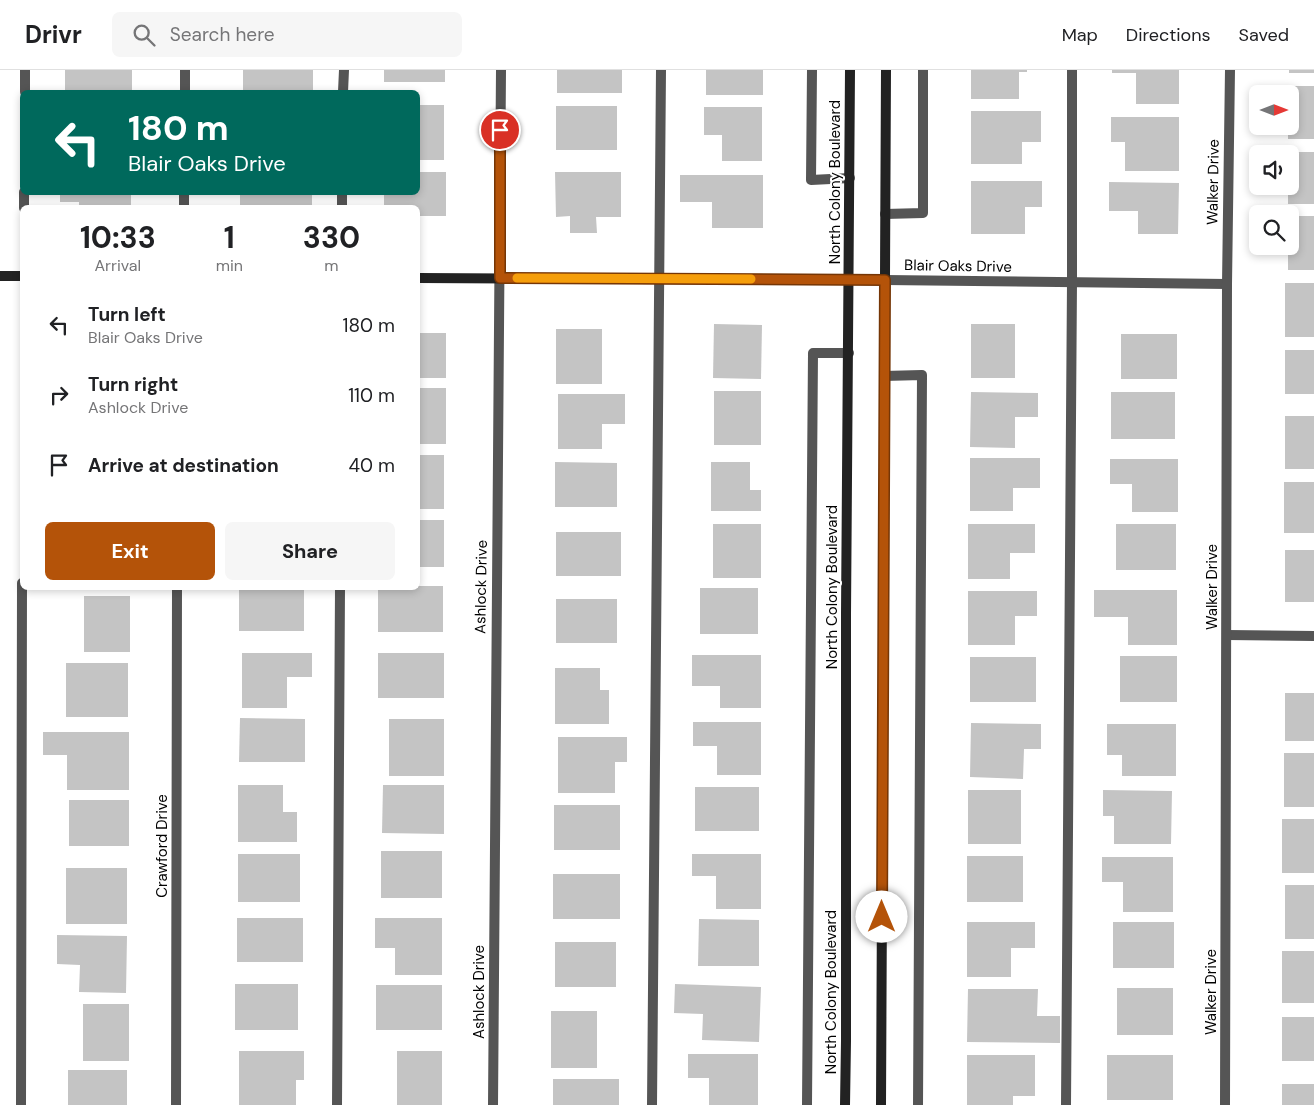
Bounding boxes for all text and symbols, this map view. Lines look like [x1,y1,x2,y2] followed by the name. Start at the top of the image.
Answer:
[112,12,462,57] search box
[25,19,82,50] text: Drivr
[130,21,158,49] icon: search
[170,22,275,47] text: Search here
[1062,23,1098,47] text: Map
[1126,23,1211,47] text: Directions
[1239,23,1289,47] text: Saved
[1249,85,1299,135] north arrow
[1249,85,1299,255] map controls
[825,100,845,264] street label: North Colony Boulevard
[128,105,229,151] text: 180 m
[479,109,521,151] pin
[45,110,110,175] icon: left
[486,116,514,144] icon: arrive
[1202,139,1224,225] street label: Walker Drive
[1249,145,1299,195] button: sound
[128,149,286,178] text: Blair Oaks Drive
[1249,205,1299,255] button: search
[80,218,156,257] text: 10:33
[224,218,235,257] text: 1
[303,218,360,257] text: 330
[95,255,141,276] text: Arrival
[216,255,243,276] text: min
[324,255,339,276] text: m
[904,255,1012,277] street label: Blair Oaks Drive
[88,302,166,327] text: Turn left
[45,311,73,339] icon: left
[343,313,395,338] text: 180 m
[88,327,203,348] text: Blair Oaks Drive
[88,372,178,397] text: Turn right
[45,381,73,409] icon: right
[348,383,395,408] text: 110 m
[88,397,188,418] text: Ashlock Drive
[45,451,73,479] icon: arrive
[88,453,279,478] text: Arrive at destination
[348,453,395,478] text: 40 m
[822,505,842,669] street label: North Colony Boulevard
[45,522,215,580] button: Exit
[225,522,395,580] button: Share
[470,540,492,634] street label: Ashlock Drive
[1202,544,1222,630] street label: Walker Drive
[152,794,172,898] street label: Crawford Drive
[855,890,907,942] position arrow
[821,910,841,1074] street label: North Colony Boulevard
[469,945,489,1039] street label: Ashlock Drive
[1201,949,1221,1035] street label: Walker Drive

